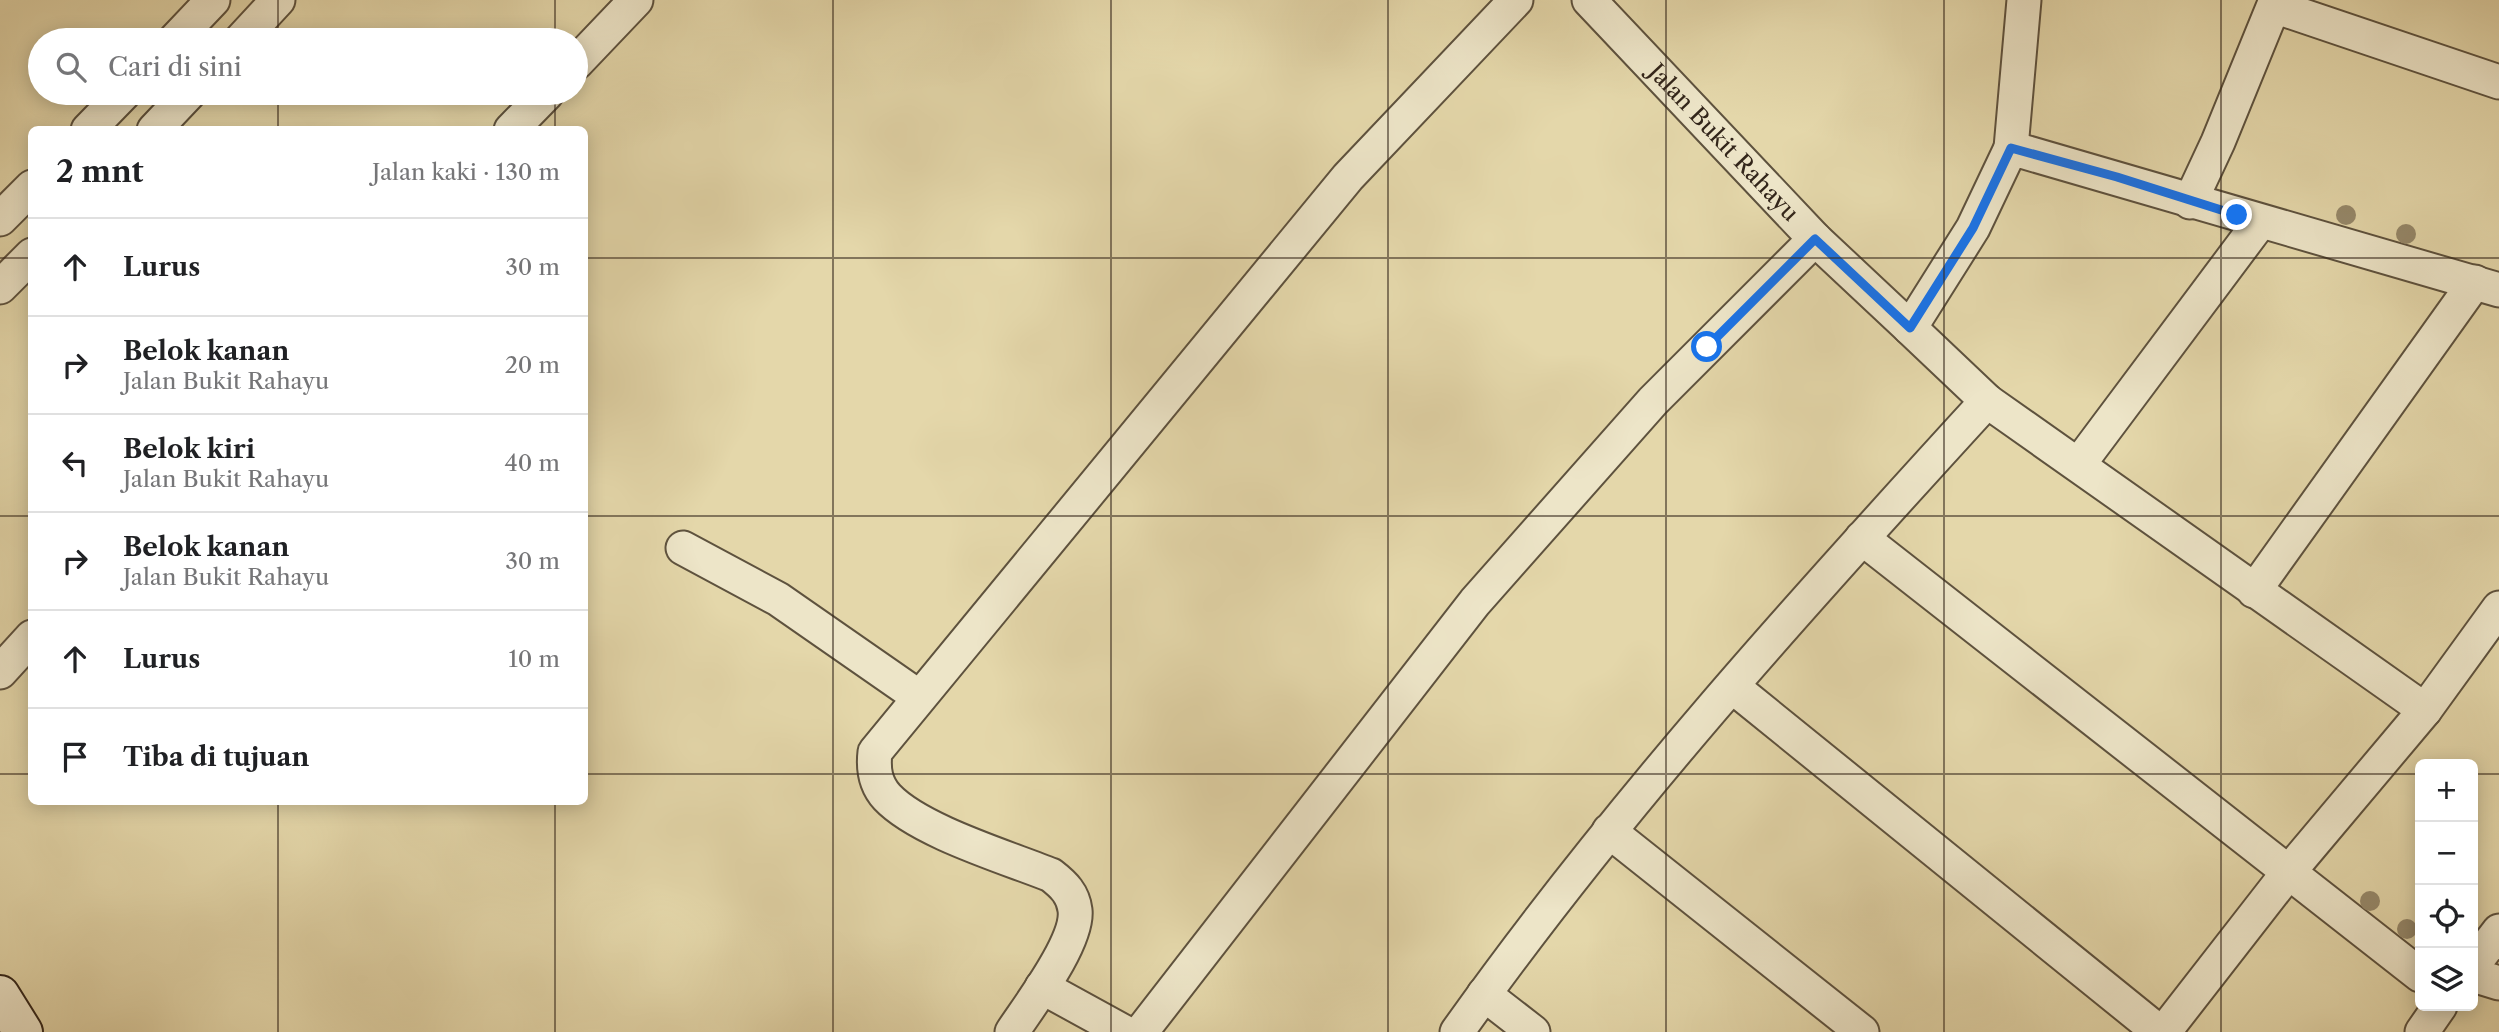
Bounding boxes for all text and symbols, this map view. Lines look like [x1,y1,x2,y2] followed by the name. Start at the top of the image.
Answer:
[28,28,588,105] search box
[52,48,90,86] icon: search
[108,51,242,83] text: Cari di sini
[1641,56,1805,227] street label: Jalan Bukit Rahayu
[56,153,144,190] text: 2 mnt
[372,158,560,186] text: Jalan kaki · 130 m
[2221,199,2252,230] route end
[56,248,94,286] icon: ahead
[123,251,200,283] text: Lurus
[505,253,560,281] text: 30 m
[1691,331,1722,362] route start
[123,335,289,367] text: Belok kanan
[56,346,94,384] icon: right
[505,351,560,379] text: 20 m
[123,367,329,395] text: Jalan Bukit Rahayu
[123,433,255,465] text: Belok kiri
[56,444,94,482] icon: left
[505,449,560,477] text: 40 m
[123,465,329,493] text: Jalan Bukit Rahayu
[123,531,289,563] text: Belok kanan
[56,542,94,580] icon: right
[505,547,560,575] text: 30 m
[123,563,329,591] text: Jalan Bukit Rahayu
[56,640,94,678] icon: ahead
[123,643,200,675] text: Lurus
[508,645,560,673] text: 10 m
[56,738,94,776] icon: arrive
[123,741,309,773] text: Tiba di tujuan
[2415,759,2478,1011] map controls
[2415,759,2478,822] button: +
[2415,822,2478,885] button: −
[2415,885,2478,948] button: locate
[2415,948,2478,1011] button: layers

